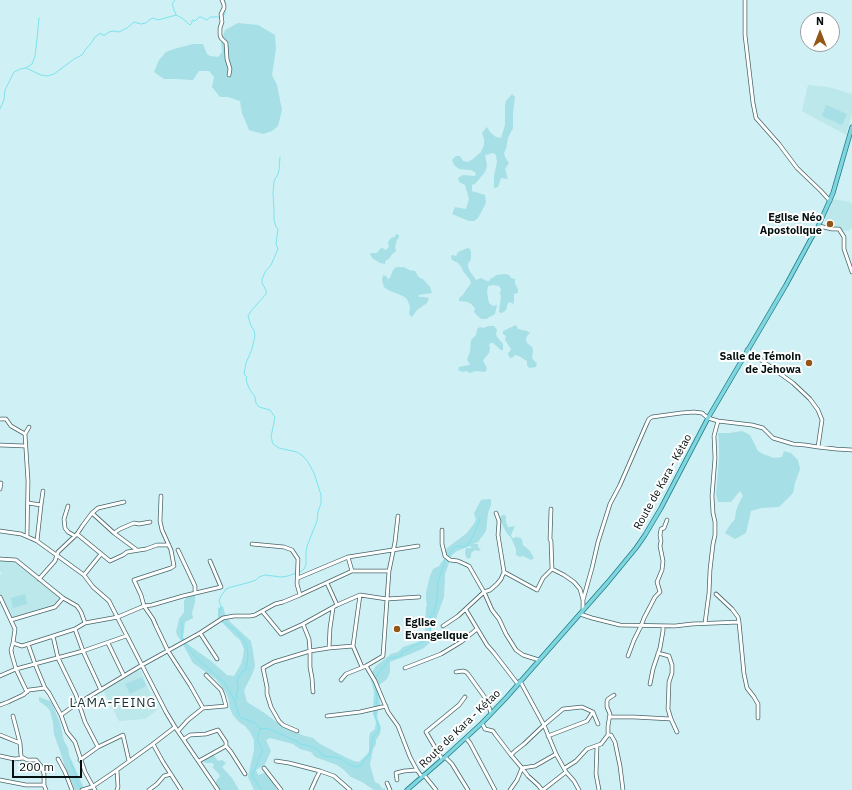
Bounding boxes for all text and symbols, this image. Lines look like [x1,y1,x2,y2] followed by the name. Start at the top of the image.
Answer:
[800,12,840,52] north arrow
[816,14,824,28] text: N
[760,211,822,237] place label: Eglise Néo Apostolique
[825,219,835,229] marker: Eglise Néo Apostolique
[719,350,801,376] place label: Salle de Témoin de Jehowa
[804,358,814,368] marker: Salle de Témoin de Jehowa
[631,432,695,532] street label: Route de Kara - Kétao
[405,616,468,642] place label: Eglise Evangelique
[392,624,402,634] marker: Eglise Evangelique
[417,687,503,771] street label: Route de Kara - Kétao
[69,695,157,711] district label: LAMA-FEING
[14,752,84,778] scale bar
[19,759,54,774] text: 200 m

